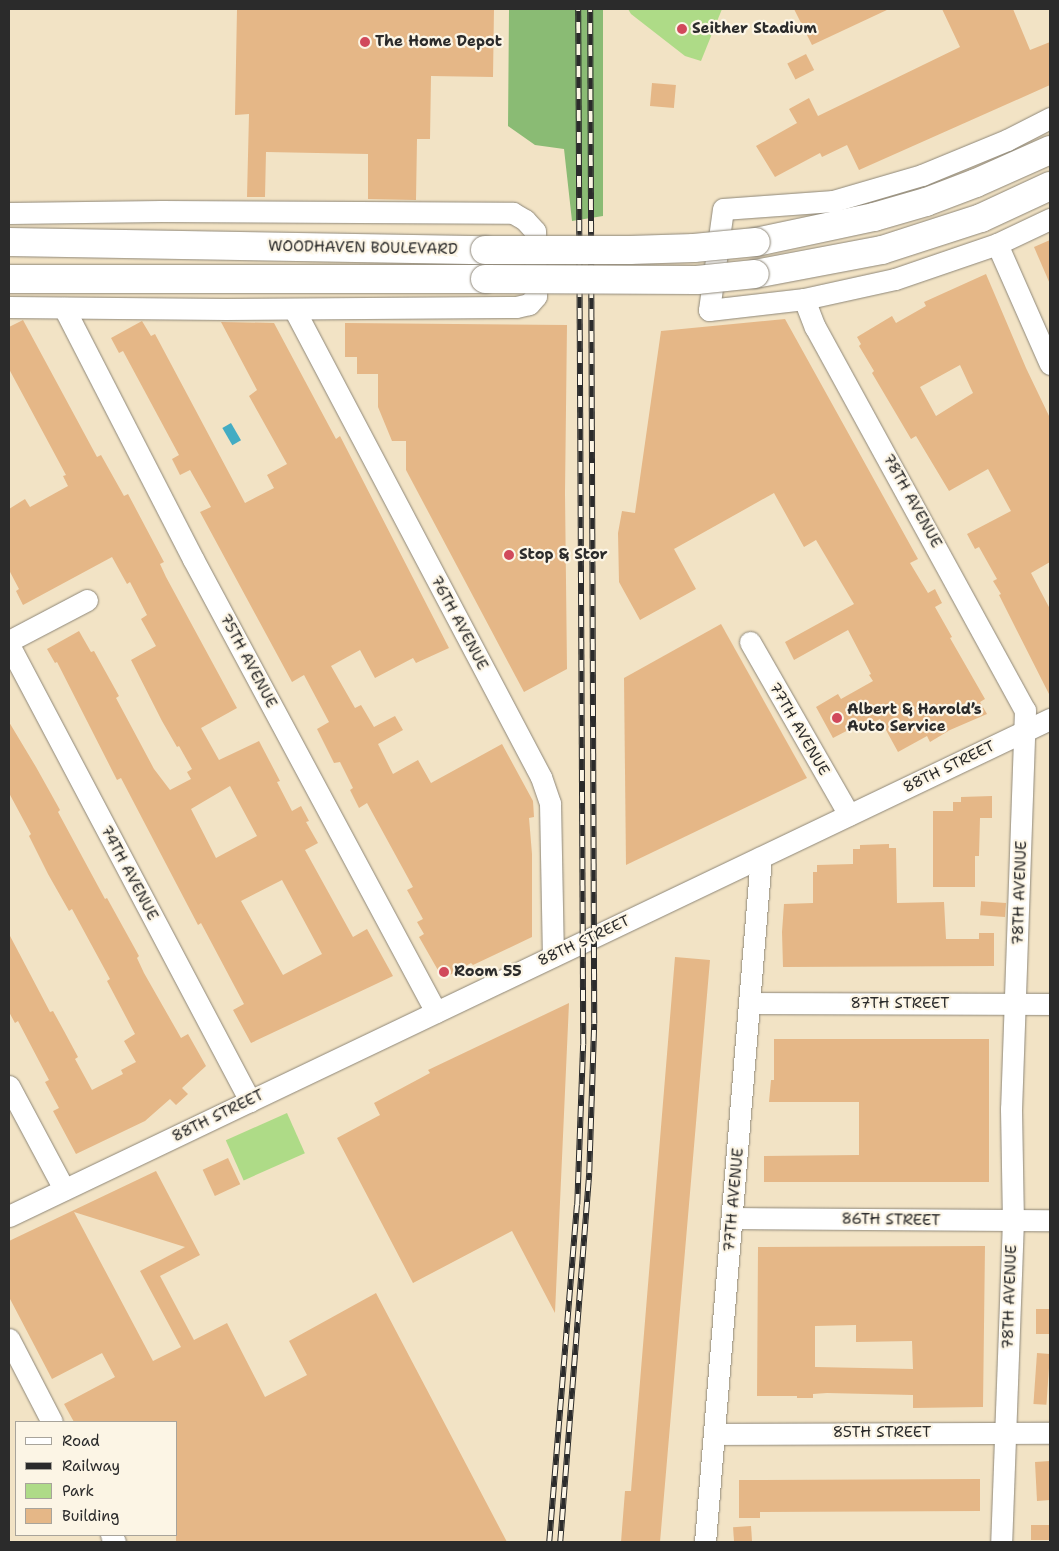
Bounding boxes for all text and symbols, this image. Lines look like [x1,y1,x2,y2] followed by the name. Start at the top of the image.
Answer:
[692,20,817,38] place label: Seither Stadium
[676,23,688,35] marker: Seither Stadium
[375,33,502,51] place label: The Home Depot
[359,36,371,48] marker: The Home Depot
[268,237,458,259] street label: WOODHAVEN BOULEVARD
[879,451,945,551] street label: 78TH AVENUE
[519,546,608,564] place label: Stop & Stor
[503,549,515,561] marker: Stop & Stor
[427,573,491,673] street label: 76TH AVENUE
[216,611,280,711] street label: 75TH AVENUE
[765,679,833,779] street label: 77TH AVENUE
[847,700,982,735] place label: Albert & Harold’s Auto Service
[831,712,843,724] marker: Albert & Harold’s Auto Service
[900,737,998,797] street label: 88TH STREET
[96,823,162,923] street label: 74TH AVENUE
[1009,840,1031,946] street label: 78TH AVENUE
[535,912,633,970] street label: 88TH STREET
[454,963,522,981] place label: Room 55
[438,966,450,978] marker: Room 55
[850,995,950,1013] street label: 87TH STREET
[169,1086,267,1146] street label: 88TH STREET
[720,1147,748,1253] street label: 77TH AVENUE
[841,1210,941,1230] street label: 86TH STREET
[999,1244,1021,1350] street label: 78TH AVENUE
[15,1421,178,1536] legend
[833,1424,931,1442] street label: 85TH STREET
[62,1431,100,1451] text: Road
[62,1456,120,1476] text: Railway
[62,1481,94,1501] text: Park
[62,1506,119,1526] text: Building

